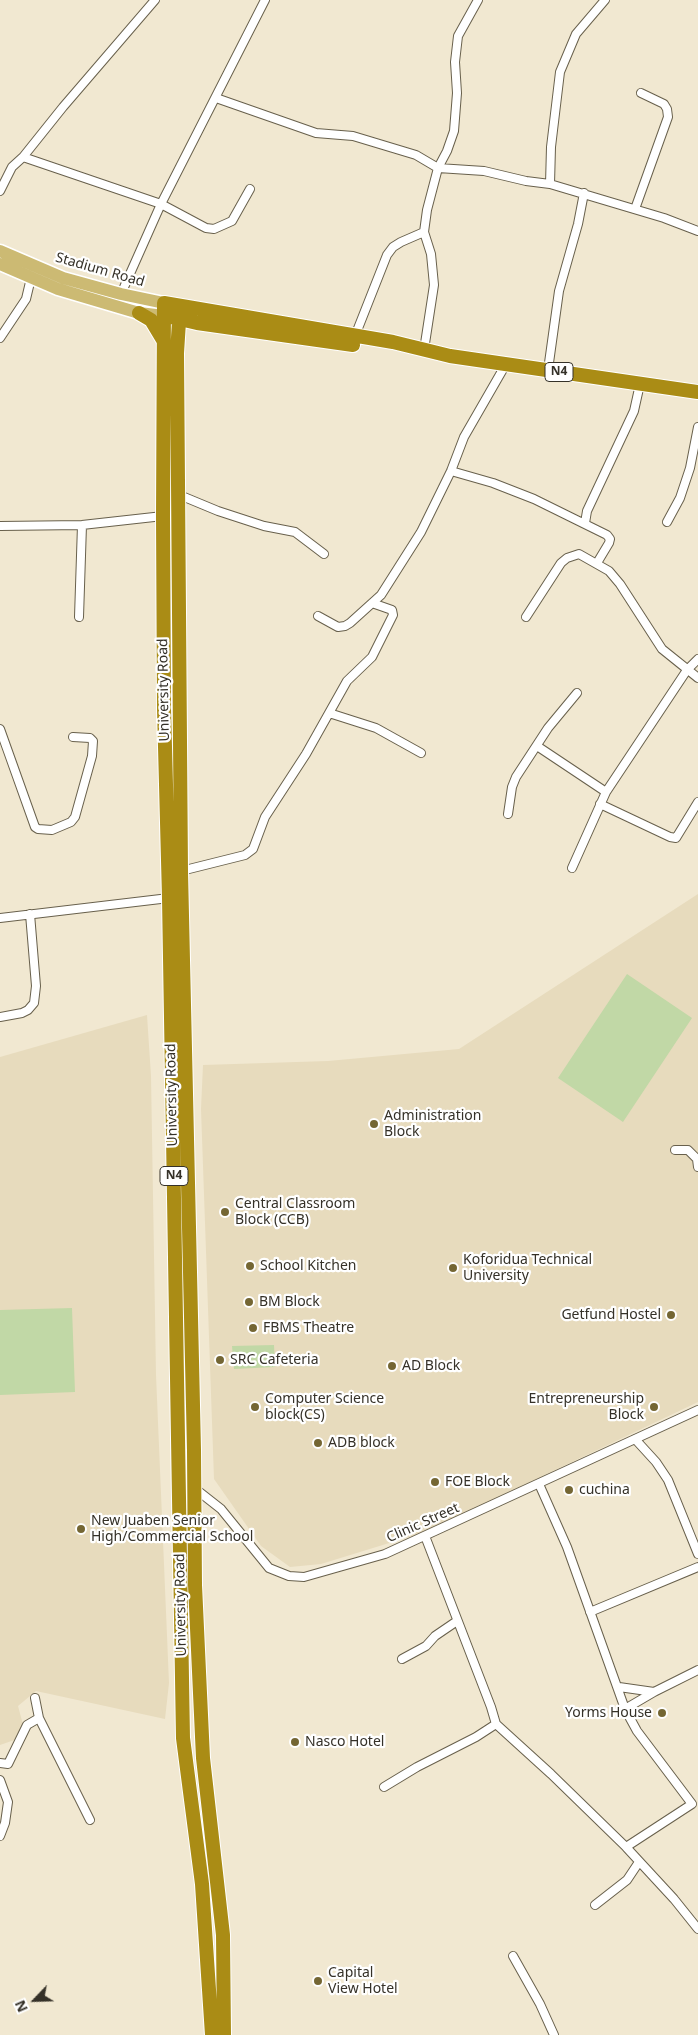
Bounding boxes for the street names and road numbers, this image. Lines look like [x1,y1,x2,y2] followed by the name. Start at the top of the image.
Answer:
[54,249,146,291] street label: Stadium Road
[545,362,573,382] road number: N4
[155,638,173,742] street label: University Road
[163,1043,181,1147] street label: University Road
[160,1166,188,1186] road number: N4
[384,1500,462,1546] street label: Clinic Street
[172,1553,190,1657] street label: University Road

